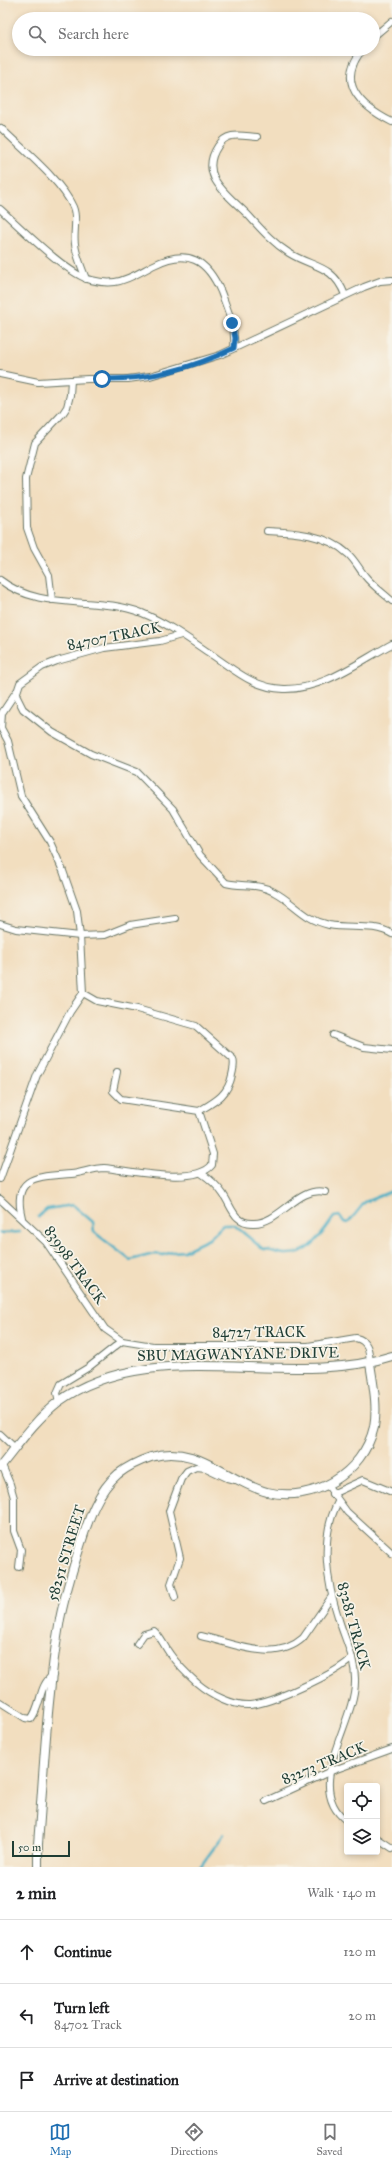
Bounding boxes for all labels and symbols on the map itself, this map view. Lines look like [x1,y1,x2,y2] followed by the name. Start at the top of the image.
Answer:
[223,314,241,332] route end
[93,370,111,388] route start
[66,618,163,654] street label: 84707 TRACK
[40,1222,110,1308] street label: 83998 TRACK
[212,1323,306,1341] street label: 84727 TRACK
[137,1343,339,1365] street label: SBU MAGWANYANE DRIVE
[43,1503,89,1603] street label: 58251 STREET
[334,1580,374,1672] street label: 83281 TRACK
[279,1738,369,1788] street label: 83273 TRACK
[12,1839,70,1858] scale bar

